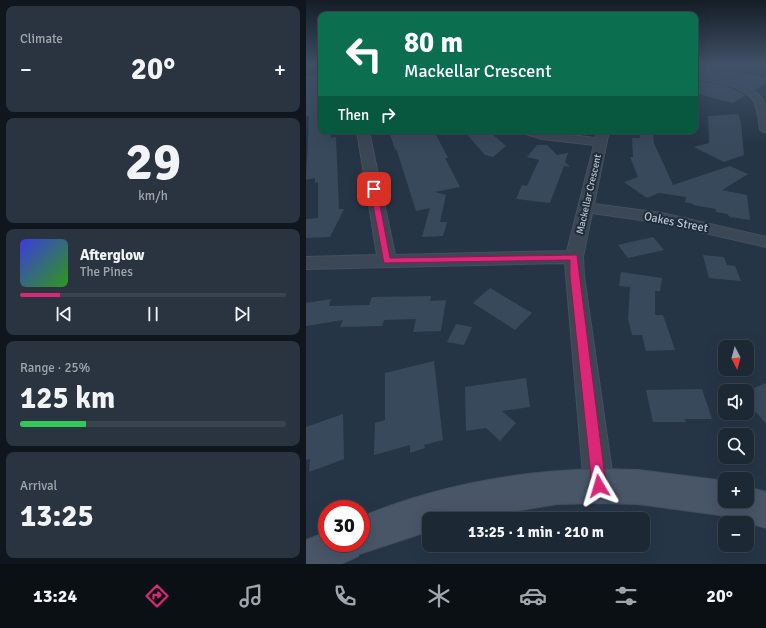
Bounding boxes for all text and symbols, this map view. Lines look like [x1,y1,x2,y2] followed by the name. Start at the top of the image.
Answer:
[404,26,463,60] text: 80 m
[338,28,390,80] icon: left
[20,31,63,47] text: Climate
[131,51,175,88] text: 20°
[20,56,32,83] text: −
[274,56,286,83] text: +
[404,60,551,82] text: Mackellar Crescent
[377,104,399,126] icon: right
[338,106,369,124] text: Then
[125,130,181,194] text: 29
[574,152,604,235] street label: Mackellar Crescent
[357,172,391,206] pin
[363,178,385,200] icon: arrive
[138,188,168,204] text: km/h
[643,209,709,236] street label: Oakes Street
[80,246,144,264] text: Afterglow
[80,264,133,280] text: The Pines
[53,303,75,325] icon: previous
[142,303,164,325] icon: pause
[231,303,253,325] icon: next
[718,340,754,376] north arrow
[718,340,754,552] map controls
[20,360,90,376] text: Range · 25%
[20,380,115,417] text: 125 km
[718,384,754,420] button: sound
[718,428,754,464] button: search
[578,465,620,507] position arrow
[718,472,754,508] button: +
[20,478,57,494] text: Arrival
[20,498,94,535] text: 13:25
[318,500,370,552] speed limit sign: 30
[718,516,754,552] button: −
[468,523,604,541] text: 13:25 · 1 min · 210 m
[143,582,171,610] icon: directions
[237,582,265,610] icon: music
[331,582,359,610] icon: phone
[425,582,453,610] icon: climate
[519,582,547,610] icon: car
[612,582,640,610] icon: filters
[33,585,77,607] text: 13:24
[706,585,733,607] text: 20°

